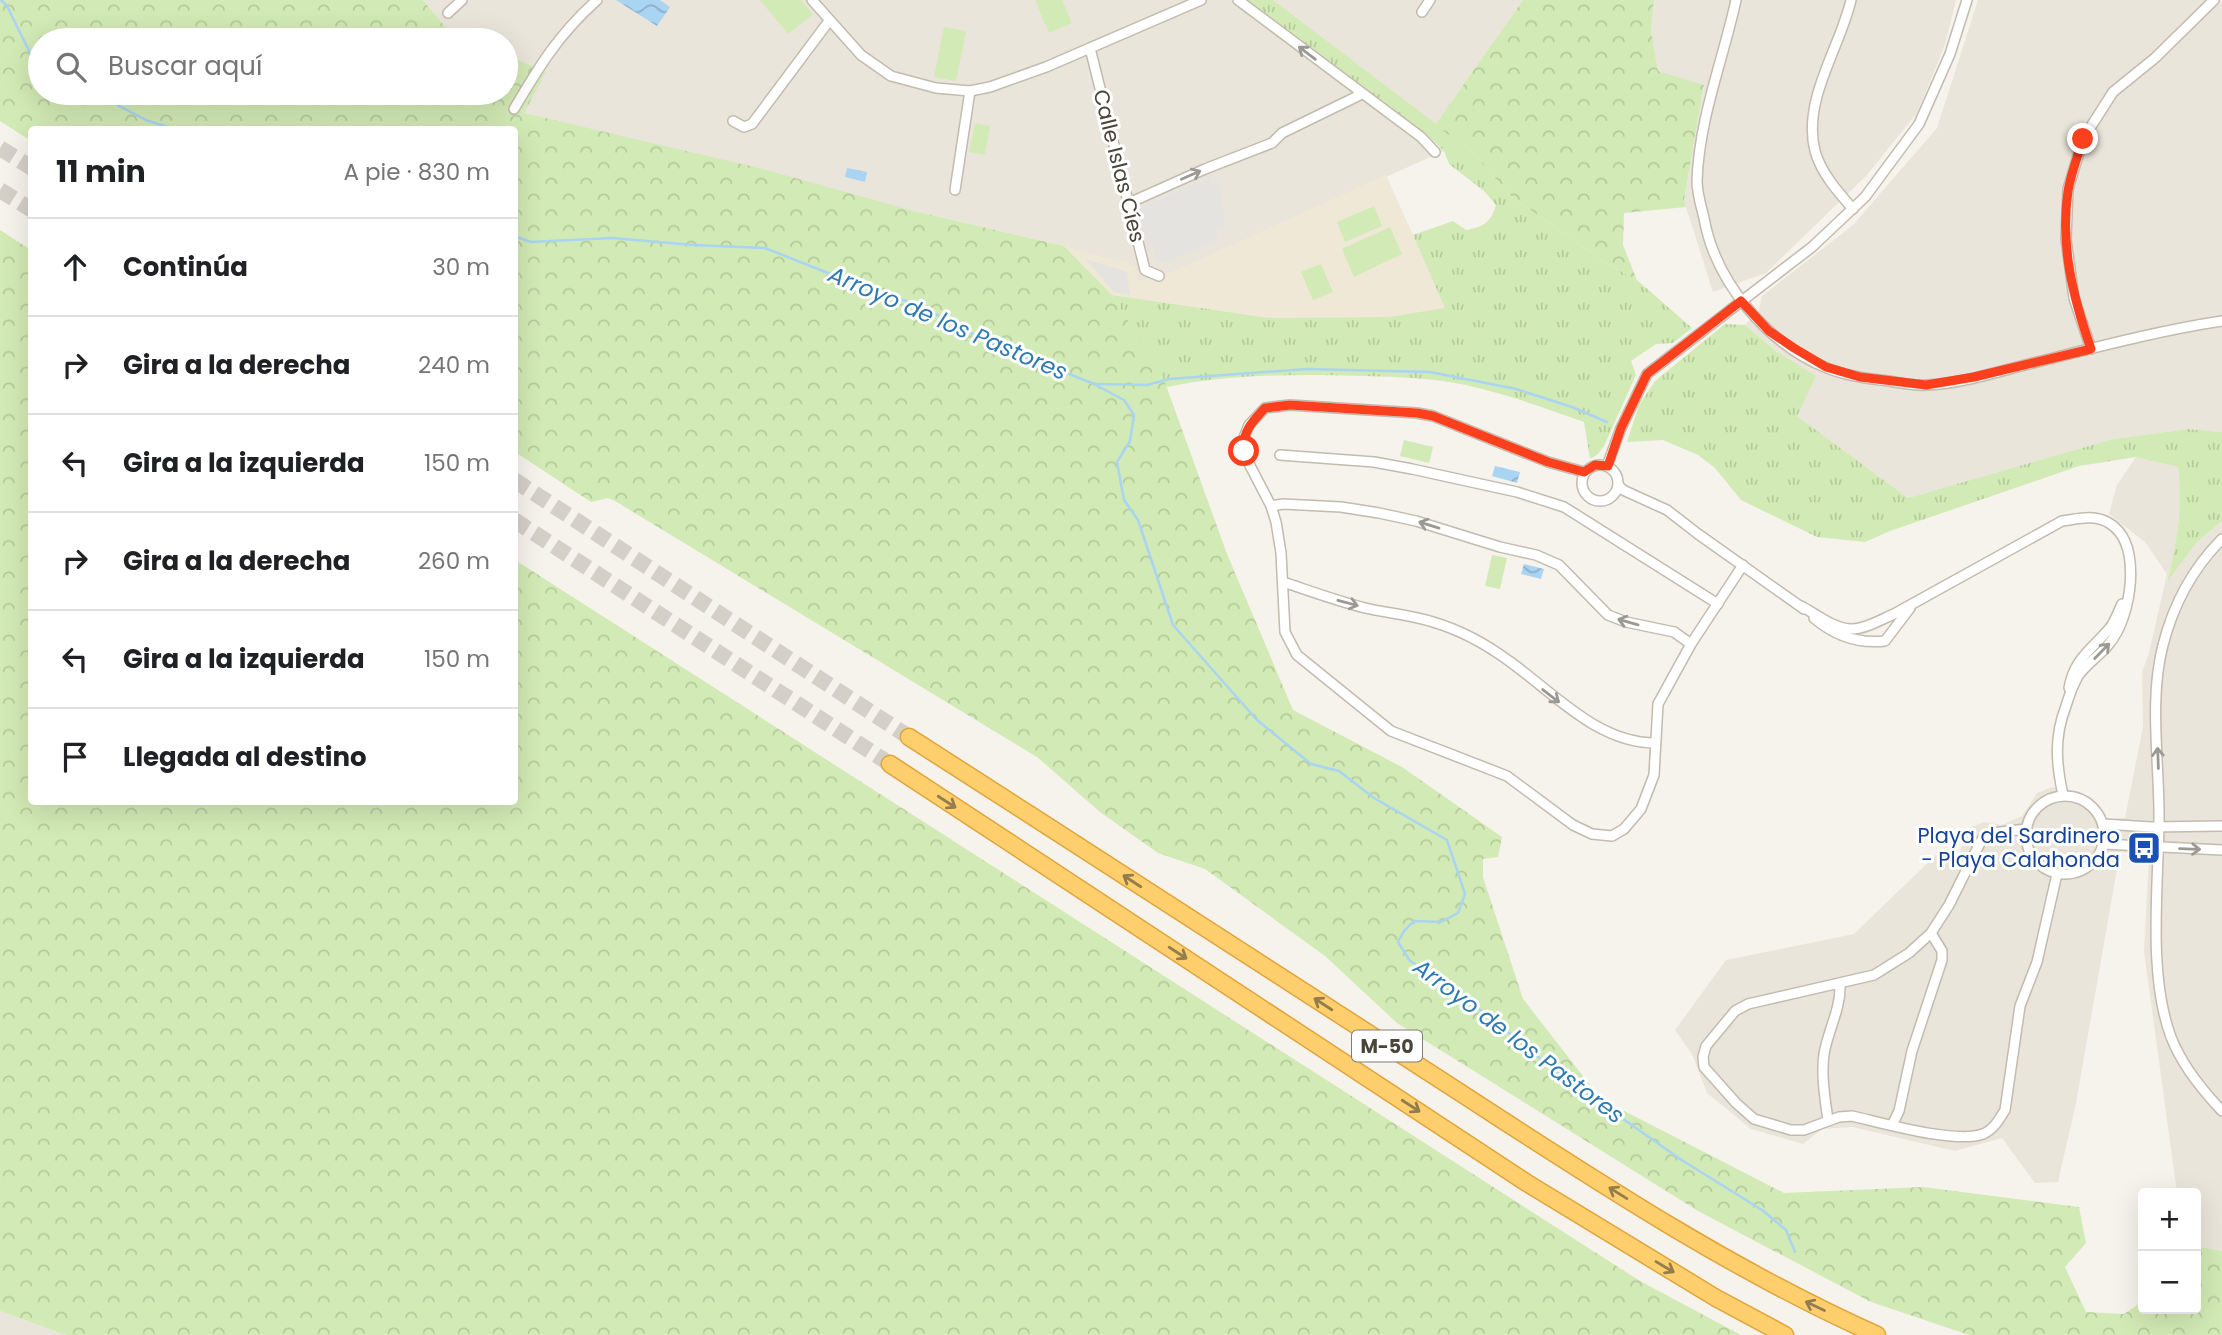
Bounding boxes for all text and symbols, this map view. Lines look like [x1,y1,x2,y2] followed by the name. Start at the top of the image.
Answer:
[28,28,518,105] search box
[1298,45,1317,60] one-way arrow
[52,48,90,86] icon: search
[108,48,262,84] text: Buscar aquí
[1086,86,1153,245] street label: Calle Islas Cíes
[2067,123,2098,154] route end
[56,150,146,193] text: 11 min
[343,156,490,188] text: A pie · 830 m
[1180,168,1202,181] one-way arrow
[56,248,94,286] icon: ahead
[123,249,248,285] text: Continúa
[432,251,490,283] text: 30 m
[823,258,1072,388] water label: Arroyo de los Pastores
[56,346,94,384] icon: right
[123,347,351,383] text: Gira a la derecha
[418,349,490,381] text: 240 m
[1228,435,1259,466] route start
[56,444,94,482] icon: left
[123,445,365,481] text: Gira a la izquierda
[424,447,490,479] text: 150 m
[1418,518,1440,531] one-way arrow
[56,542,94,580] icon: right
[123,543,351,579] text: Gira a la derecha
[418,545,490,577] text: 260 m
[1337,598,1359,611] one-way arrow
[1617,614,1639,627] one-way arrow
[56,640,94,678] icon: left
[123,641,365,677] text: Gira a la izquierda
[424,643,490,675] text: 150 m
[2094,643,2111,660] one-way arrow
[1541,688,1560,703] one-way arrow
[56,738,94,776] icon: arrive
[123,739,367,775] text: Llegada al destino
[2152,747,2165,770] one-way arrow
[937,794,956,809] one-way arrow
[1917,821,2120,874] place label: Playa del Sardinero - Playa Calahonda
[2125,829,2163,867] bus stop icon: Playa del Sardinero - Playa Calahonda
[2178,842,2201,855] one-way arrow
[1123,873,1142,888] one-way arrow
[1168,947,1188,961] one-way arrow
[1406,950,1631,1131] water label: Arroyo de los Pastores
[1314,997,1333,1012] one-way arrow
[1352,1030,1422,1062] road number: M-50
[1401,1099,1420,1114] one-way arrow
[1609,1185,1629,1199] one-way arrow
[2138,1188,2201,1314] map controls
[2138,1188,2201,1251] button: +
[2138,1251,2201,1314] button: −
[1655,1260,1675,1274] one-way arrow
[1805,1299,1826,1312] one-way arrow

